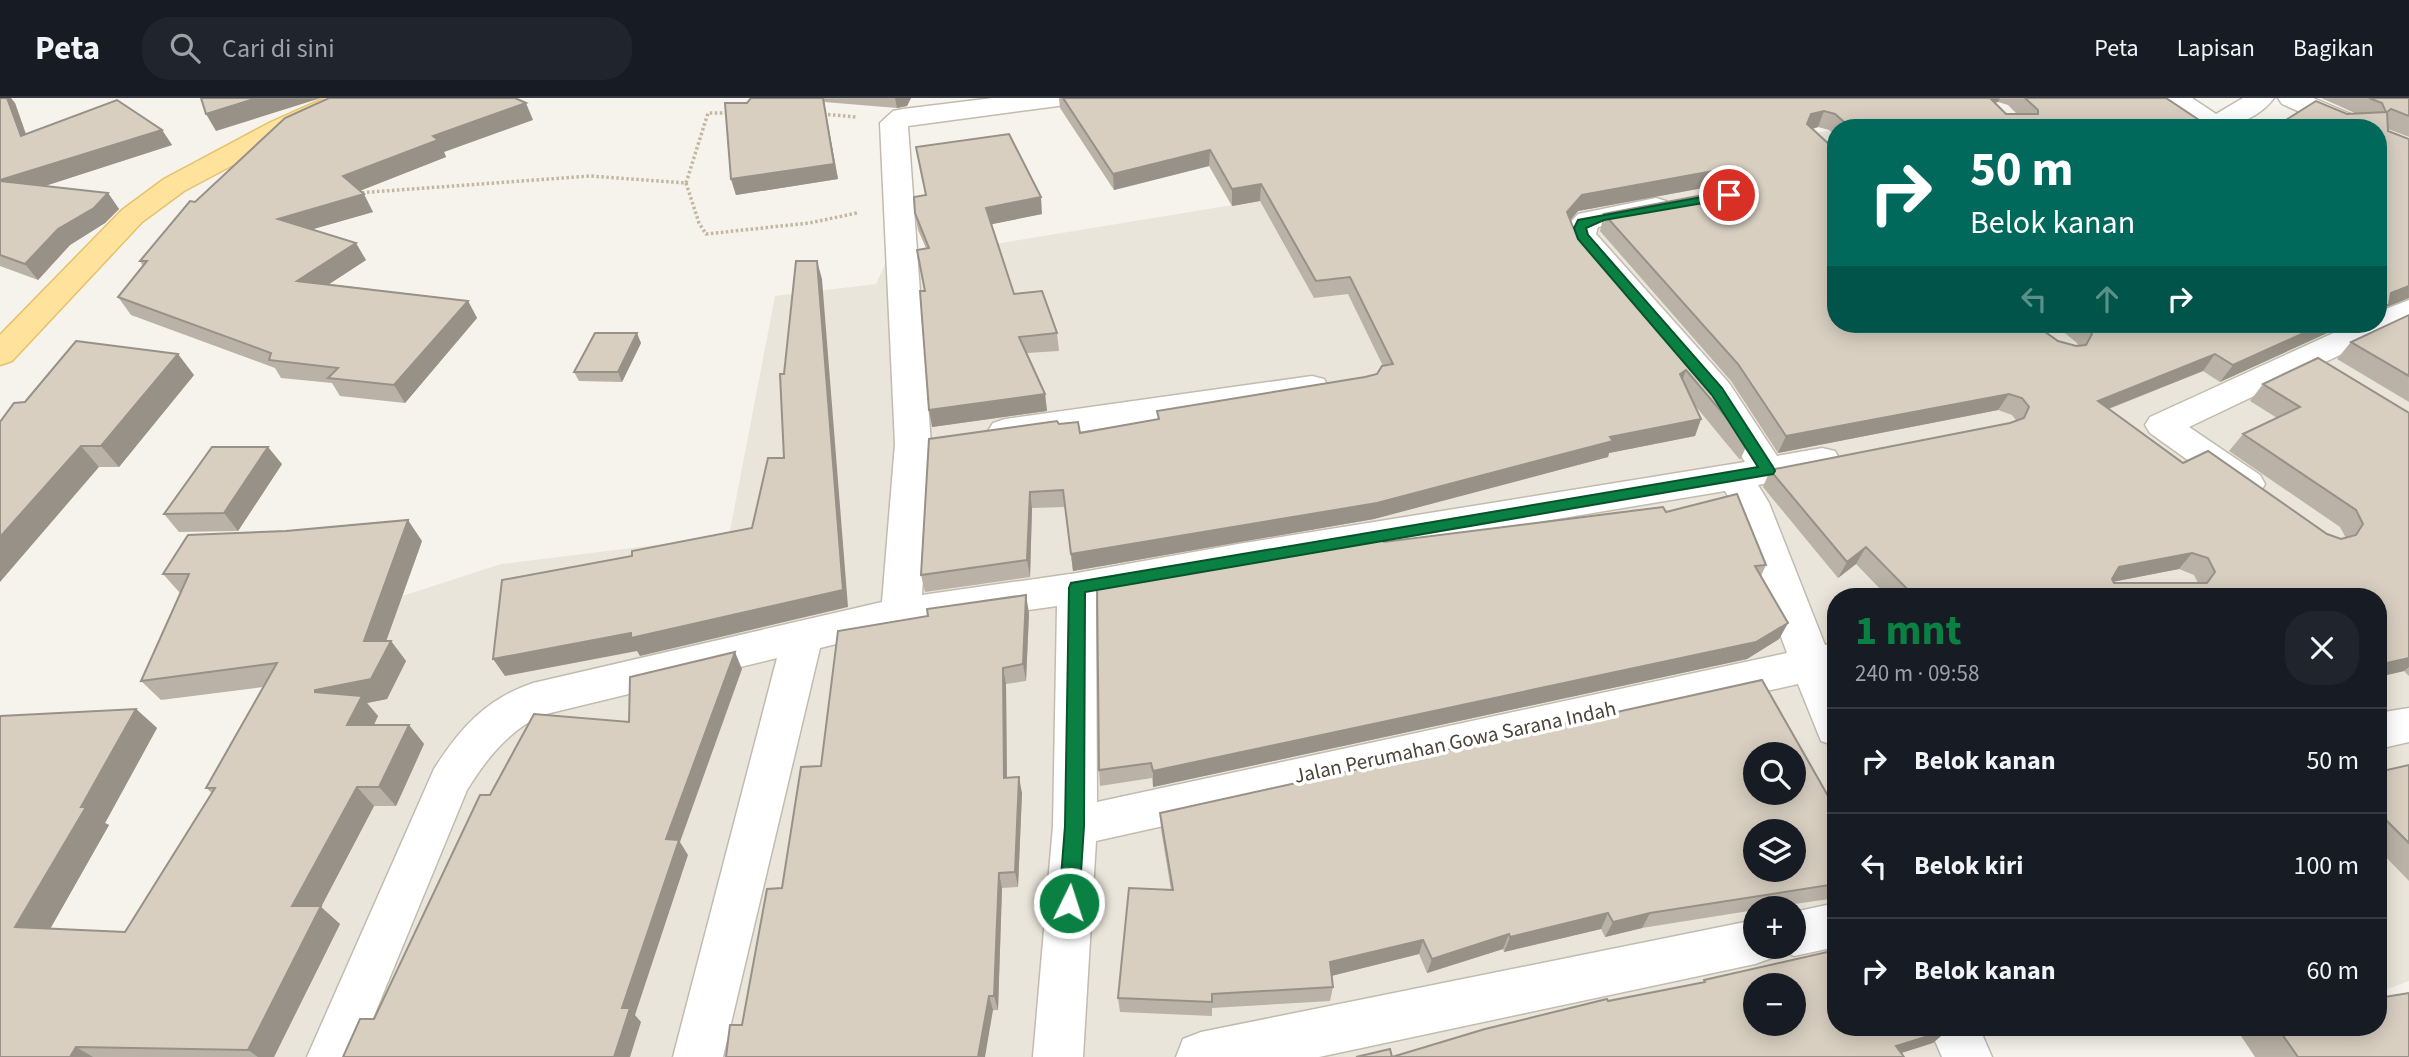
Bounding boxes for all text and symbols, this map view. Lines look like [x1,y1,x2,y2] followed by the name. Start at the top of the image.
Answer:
[142,17,632,80] search box
[35,25,100,72] text: Peta
[166,29,204,67] icon: search
[222,30,335,67] text: Cari di sini
[2094,31,2139,66] text: Peta
[2177,31,2255,66] text: Lapisan
[2293,31,2374,66] text: Bagikan
[1970,135,2074,205] text: 50 m
[1855,147,1946,238] icon: right
[1699,165,1759,225] pin
[1710,176,1748,214] icon: arrive
[1970,200,2135,246] text: Belok kanan
[2015,280,2053,318] icon: left
[2088,280,2126,318] icon: ahead
[2161,280,2199,318] icon: right
[1855,601,1962,661] text: 1 mnt
[2285,611,2359,685] button: close
[1855,657,1979,690] text: 240 m · 09:58
[1291,693,1619,791] street label: Jalan Perumahan Gowa Sarana Indah
[1743,742,1806,1036] map controls
[1743,742,1806,805] button: search
[1855,742,1893,780] icon: right
[1914,742,2056,779] text: Belok kanan
[2306,742,2359,779] text: 50 m
[1743,819,1806,882] button: layers
[1855,847,1893,885] icon: left
[1914,847,2023,884] text: Belok kiri
[2293,847,2359,884] text: 100 m
[1032,866,1106,940] position arrow
[1743,896,1806,959] button: +
[1855,952,1893,990] icon: right
[1914,952,2056,989] text: Belok kanan
[2306,952,2359,989] text: 60 m
[1743,973,1806,1036] button: −

